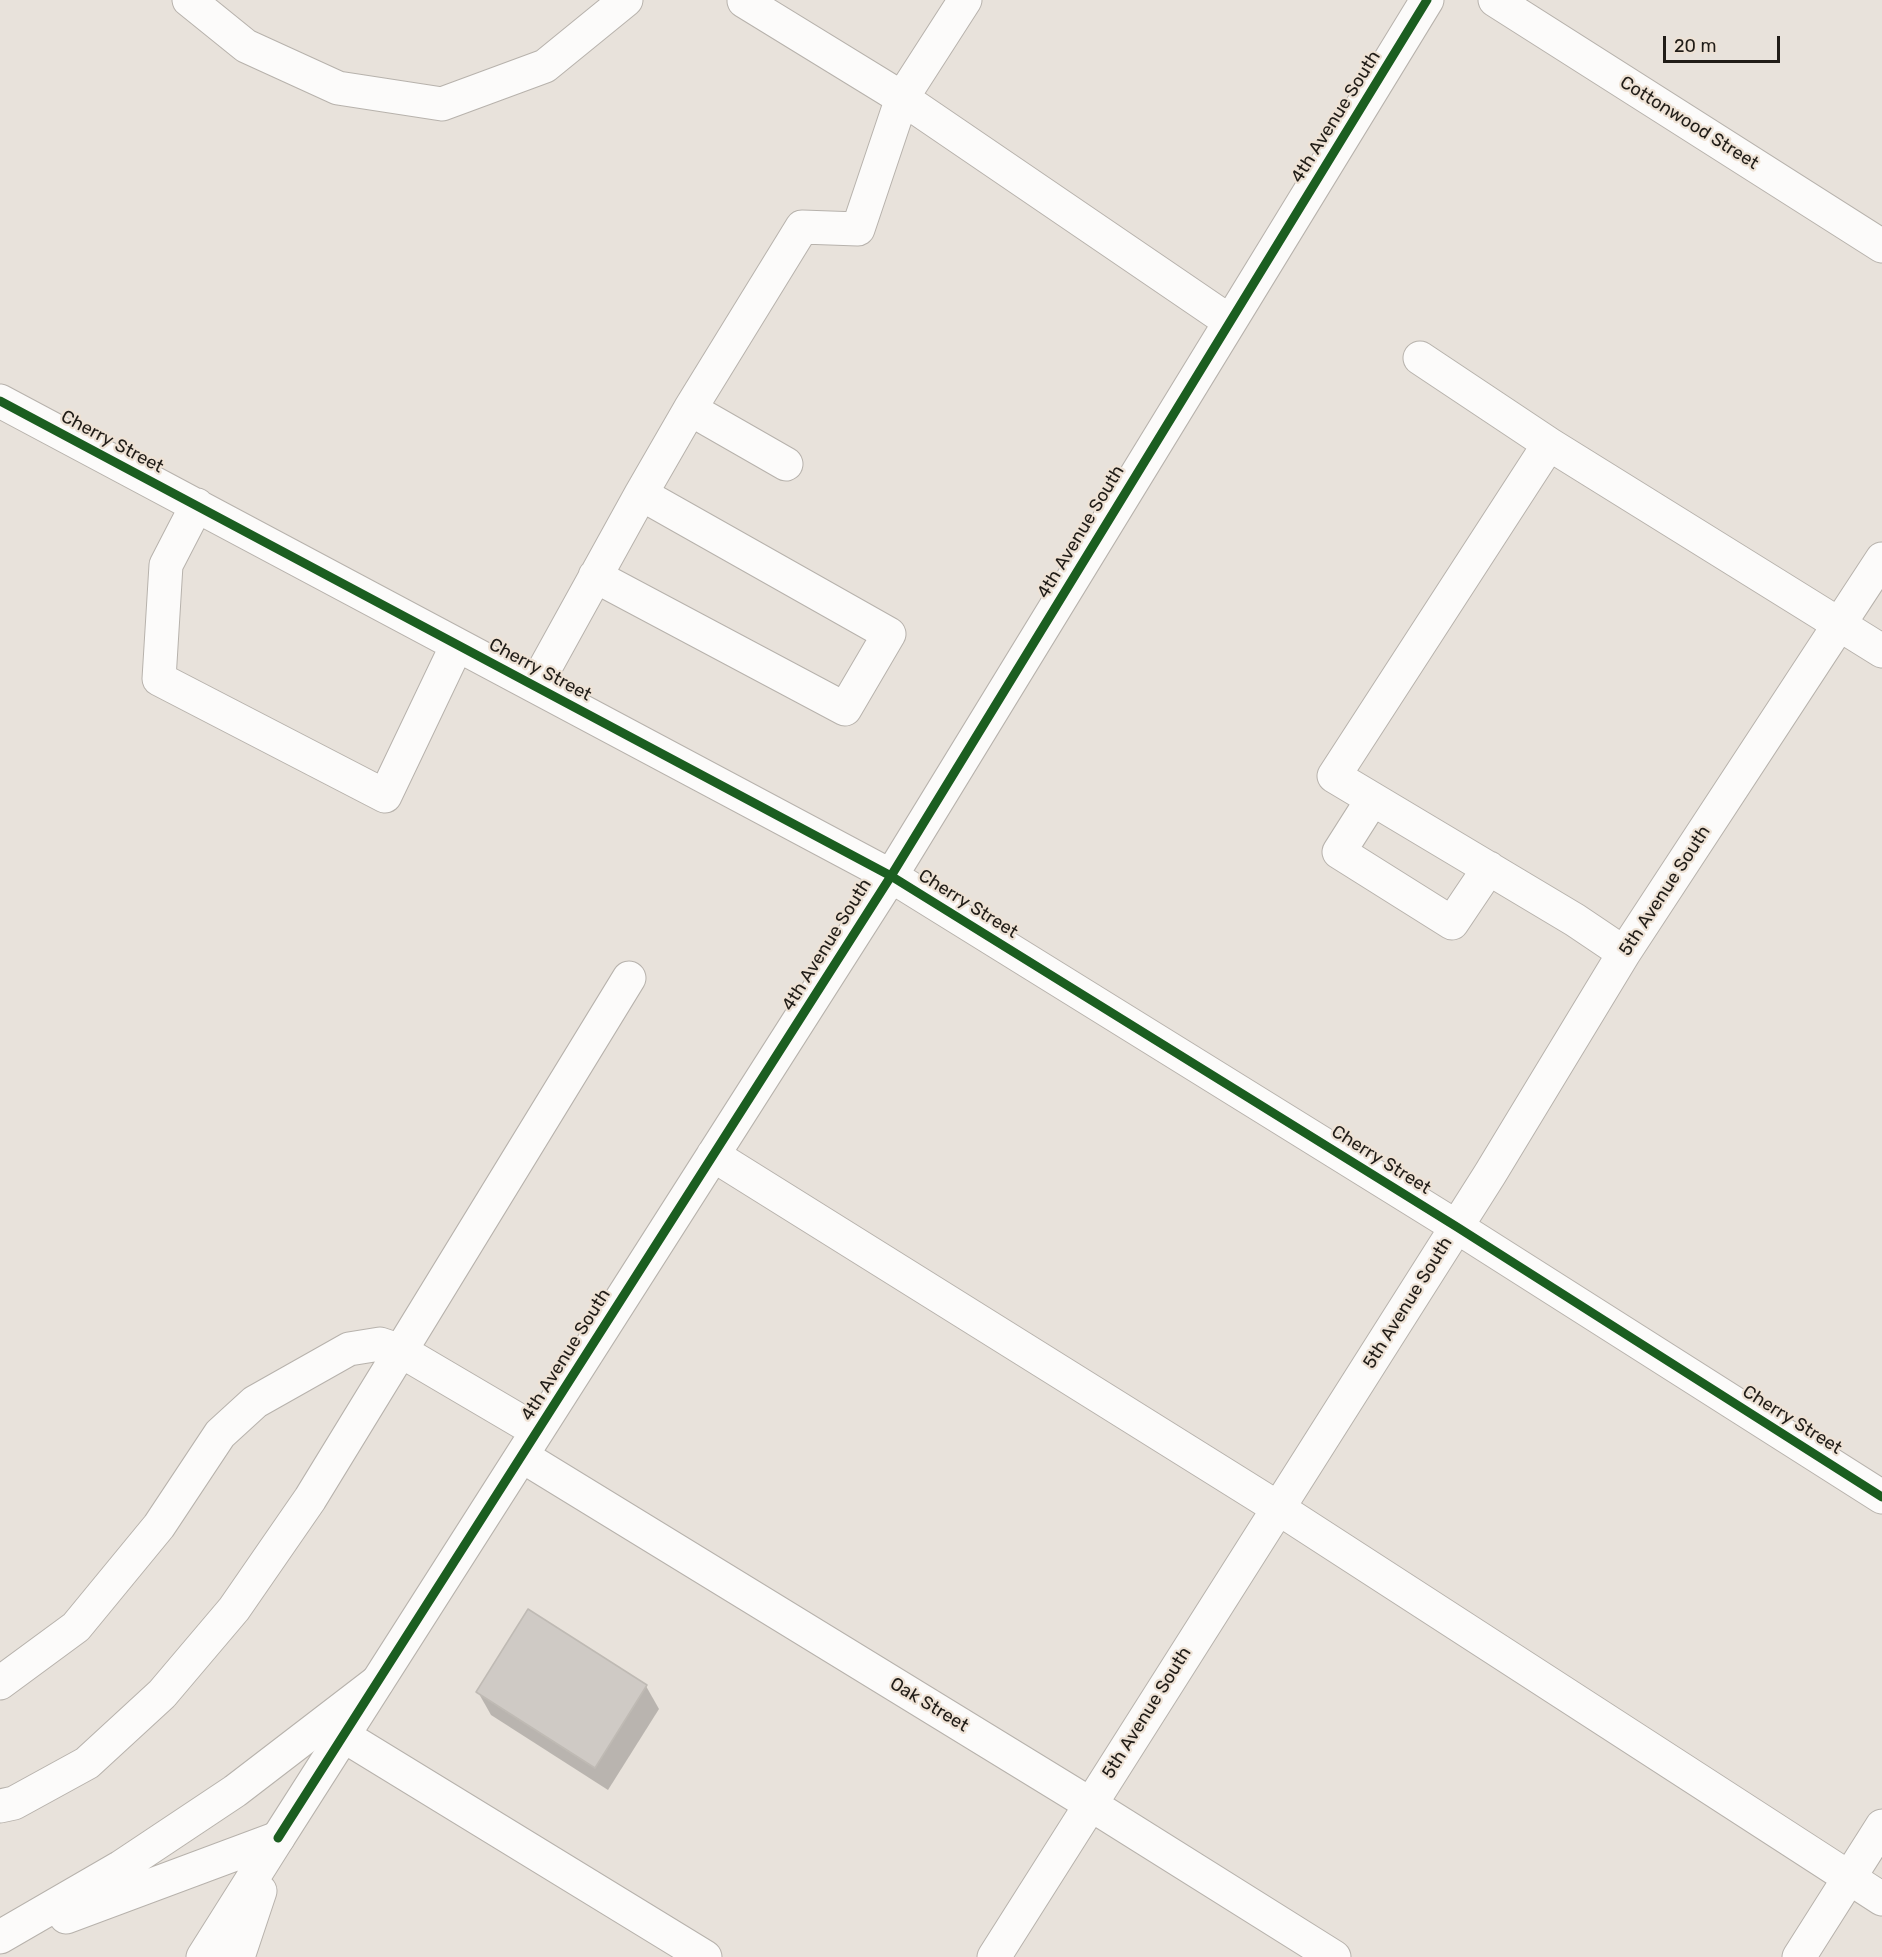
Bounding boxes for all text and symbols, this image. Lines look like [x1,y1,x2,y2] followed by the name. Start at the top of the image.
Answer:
[1666,24,1783,62] scale bar
[1674,35,1716,57] text: 20 m
[1287,47,1385,187] street label: 4th Avenue South
[1616,72,1762,174] street label: Cottonwood Street
[57,406,167,478] street label: Cherry Street
[1033,462,1129,602] street label: 4th Avenue South
[485,634,595,706] street label: Cherry Street
[1615,822,1715,960] street label: 5th Avenue South
[914,865,1022,943] street label: Cherry Street
[778,875,876,1015] street label: 4th Avenue South
[1327,1121,1435,1199] street label: Cherry Street
[1359,1233,1457,1373] street label: 5th Avenue South
[517,1285,615,1425] street label: 4th Avenue South
[1738,1381,1846,1459] street label: Cherry Street
[1098,1643,1196,1783] street label: 5th Avenue South
[886,1673,972,1737] street label: Oak Street

